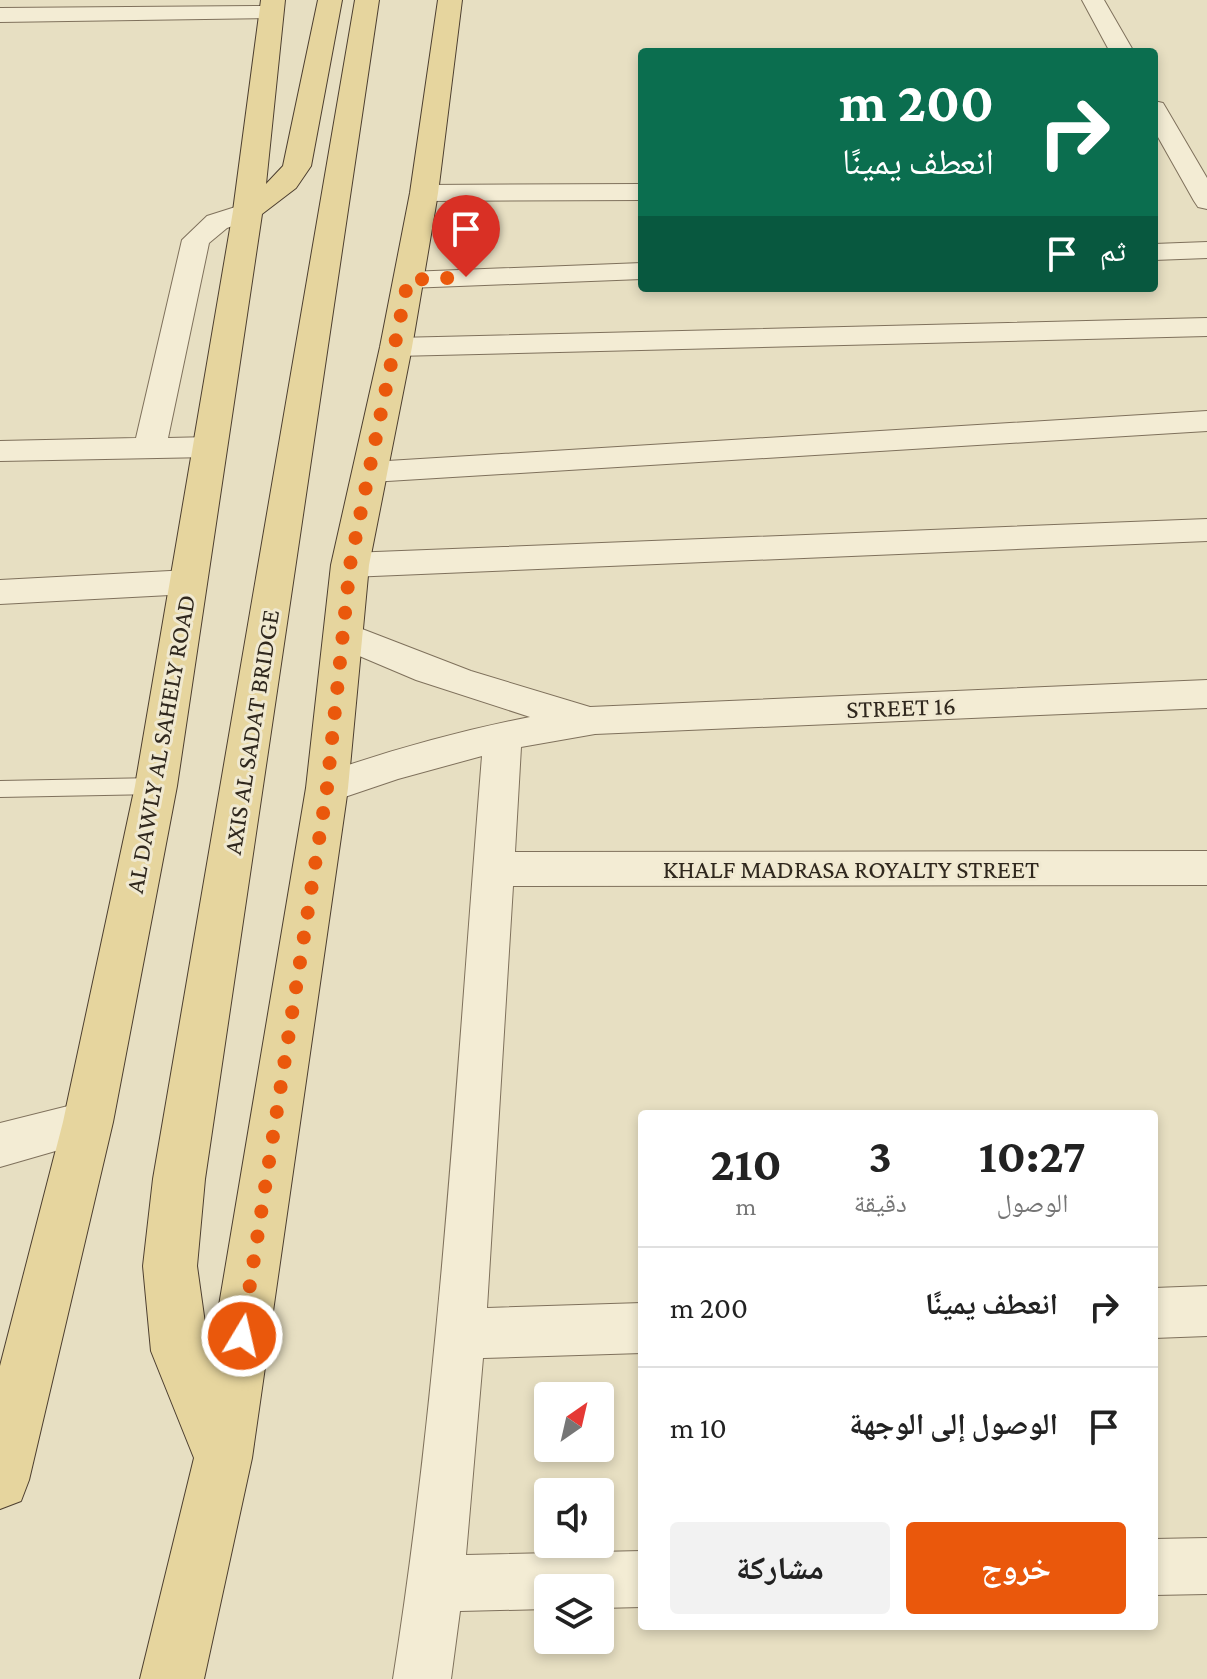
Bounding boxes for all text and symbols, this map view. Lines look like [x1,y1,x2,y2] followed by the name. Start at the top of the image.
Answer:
[839,71,994,133] text: 200 m
[1022,80,1126,184] icon: right
[842,142,994,182] text: انعطف يمينًا
[432,195,500,277] pin
[444,207,488,251] icon: arrive
[1040,232,1084,276] icon: arrive
[1100,234,1126,267] text: ثم
[120,593,201,896] street label: AL DAWLY AL SAHELY ROAD
[218,608,285,857] street label: AXIS AL SADAT BRIDGE
[846,691,956,724] street label: STREET 16
[663,855,1039,884] street label: KHALF MADRASA ROYALTY STREET
[869,1129,892,1182] text: 3
[979,1129,1086,1182] text: 10:27
[710,1137,782,1190] text: 210
[854,1189,907,1218] text: دقيقة
[996,1189,1068,1218] text: الوصول
[735,1192,756,1221] text: m
[1082,1285,1126,1329] icon: right
[925,1287,1058,1320] text: انعطف يمينًا
[670,1291,748,1324] text: 200 m
[200,1294,284,1378] position arrow
[534,1382,614,1462] north arrow
[534,1382,614,1654] map controls
[1082,1405,1126,1449] icon: arrive
[849,1407,1058,1440] text: الوصول إلى الوجهة
[670,1411,727,1444] text: 10 m
[534,1478,614,1558] button: sound
[670,1522,890,1614] button: مشاركة
[906,1522,1126,1614] button: خروج
[534,1574,614,1654] button: layers

